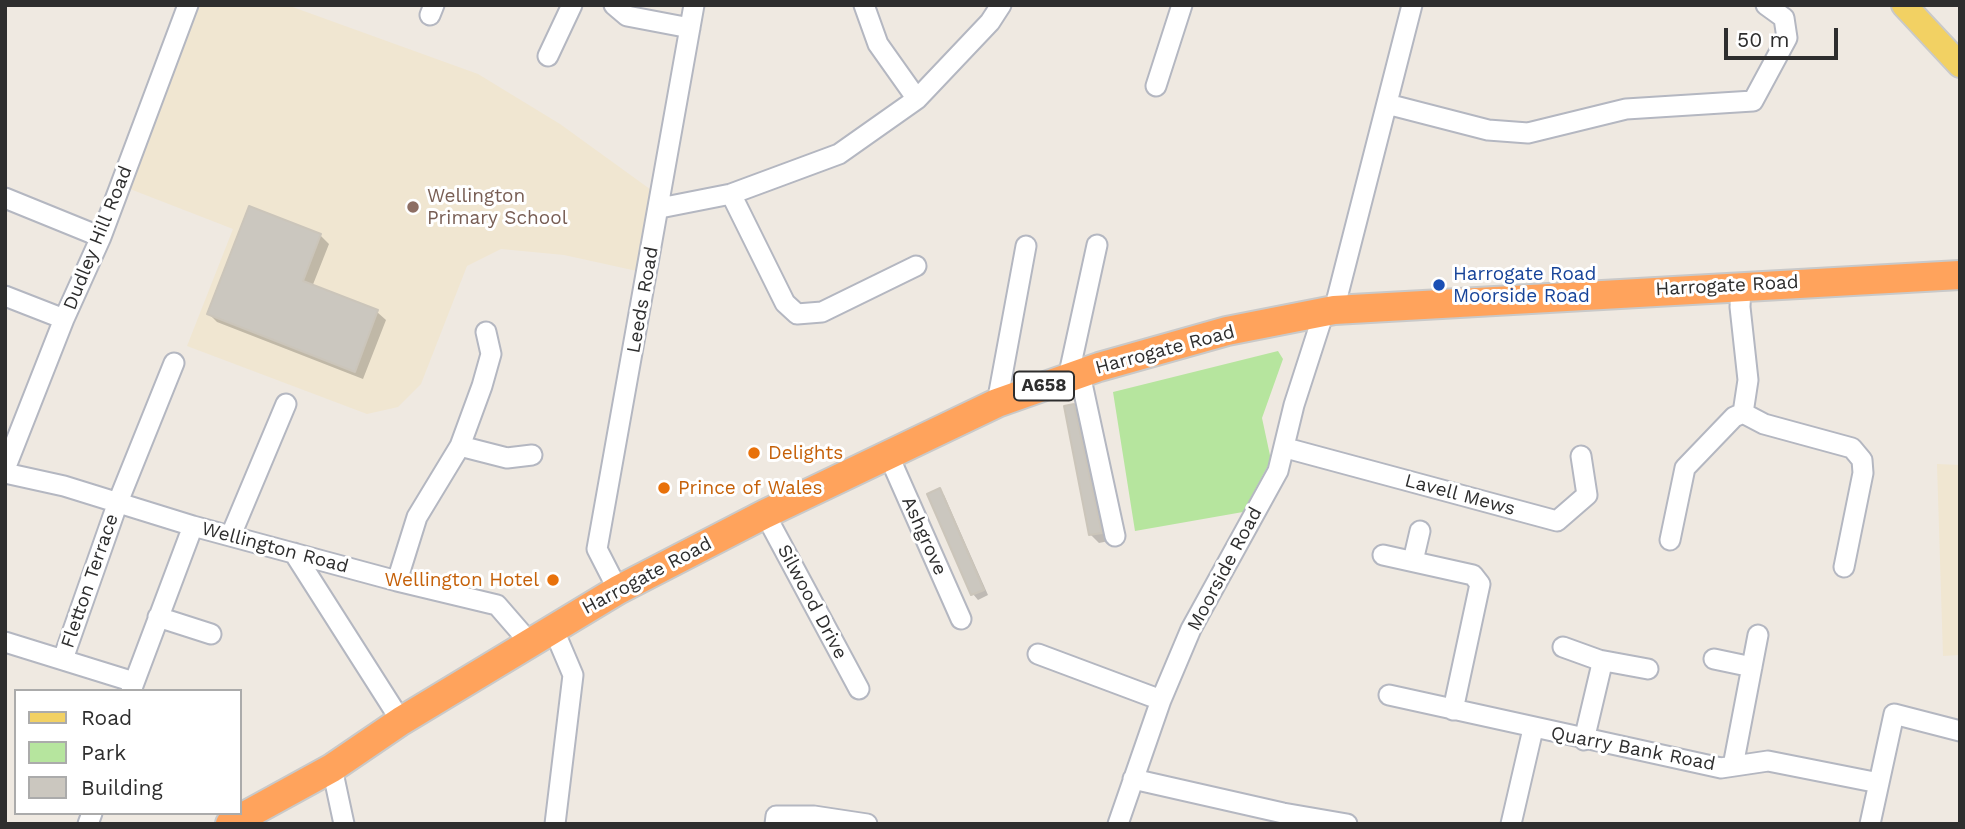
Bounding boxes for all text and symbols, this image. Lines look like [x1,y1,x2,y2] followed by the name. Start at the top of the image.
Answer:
[1727,14,1841,58] scale bar
[1737,27,1789,52] text: 50 m
[59,163,137,313] street label: Dudley Hill Road
[427,185,567,229] place label: Wellington Primary School
[405,199,421,215] marker: Wellington Primary School
[622,245,664,355] street label: Leeds Road
[1453,263,1596,307] place label: Harrogate Road Moorside Road
[1655,271,1799,301] street label: Harrogate Road
[1431,277,1447,293] marker: Harrogate Road Moorside Road
[1093,320,1237,380] street label: Harrogate Road
[1014,372,1074,400] road number: A658
[768,442,843,464] place label: Delights
[746,445,762,461] marker: Delights
[1402,469,1518,521] street label: Lavell Mews
[678,477,822,499] place label: Prince of Wales
[656,480,672,496] marker: Prince of Wales
[896,493,952,579] street label: Ashgrove
[1183,503,1267,635] street label: Moorside Road
[56,511,124,651] street label: Fletton Terrace
[199,517,351,579] street label: Wellington Road
[578,532,716,620] street label: Harrogate Road
[772,541,852,663] street label: Silwood Drive
[385,569,539,591] place label: Wellington Hotel
[545,572,561,588] marker: Wellington Hotel
[14,689,242,815] legend
[81,705,132,730] text: Road
[1549,722,1717,776] street label: Quarry Bank Road
[81,740,126,765] text: Park
[81,775,163,800] text: Building

